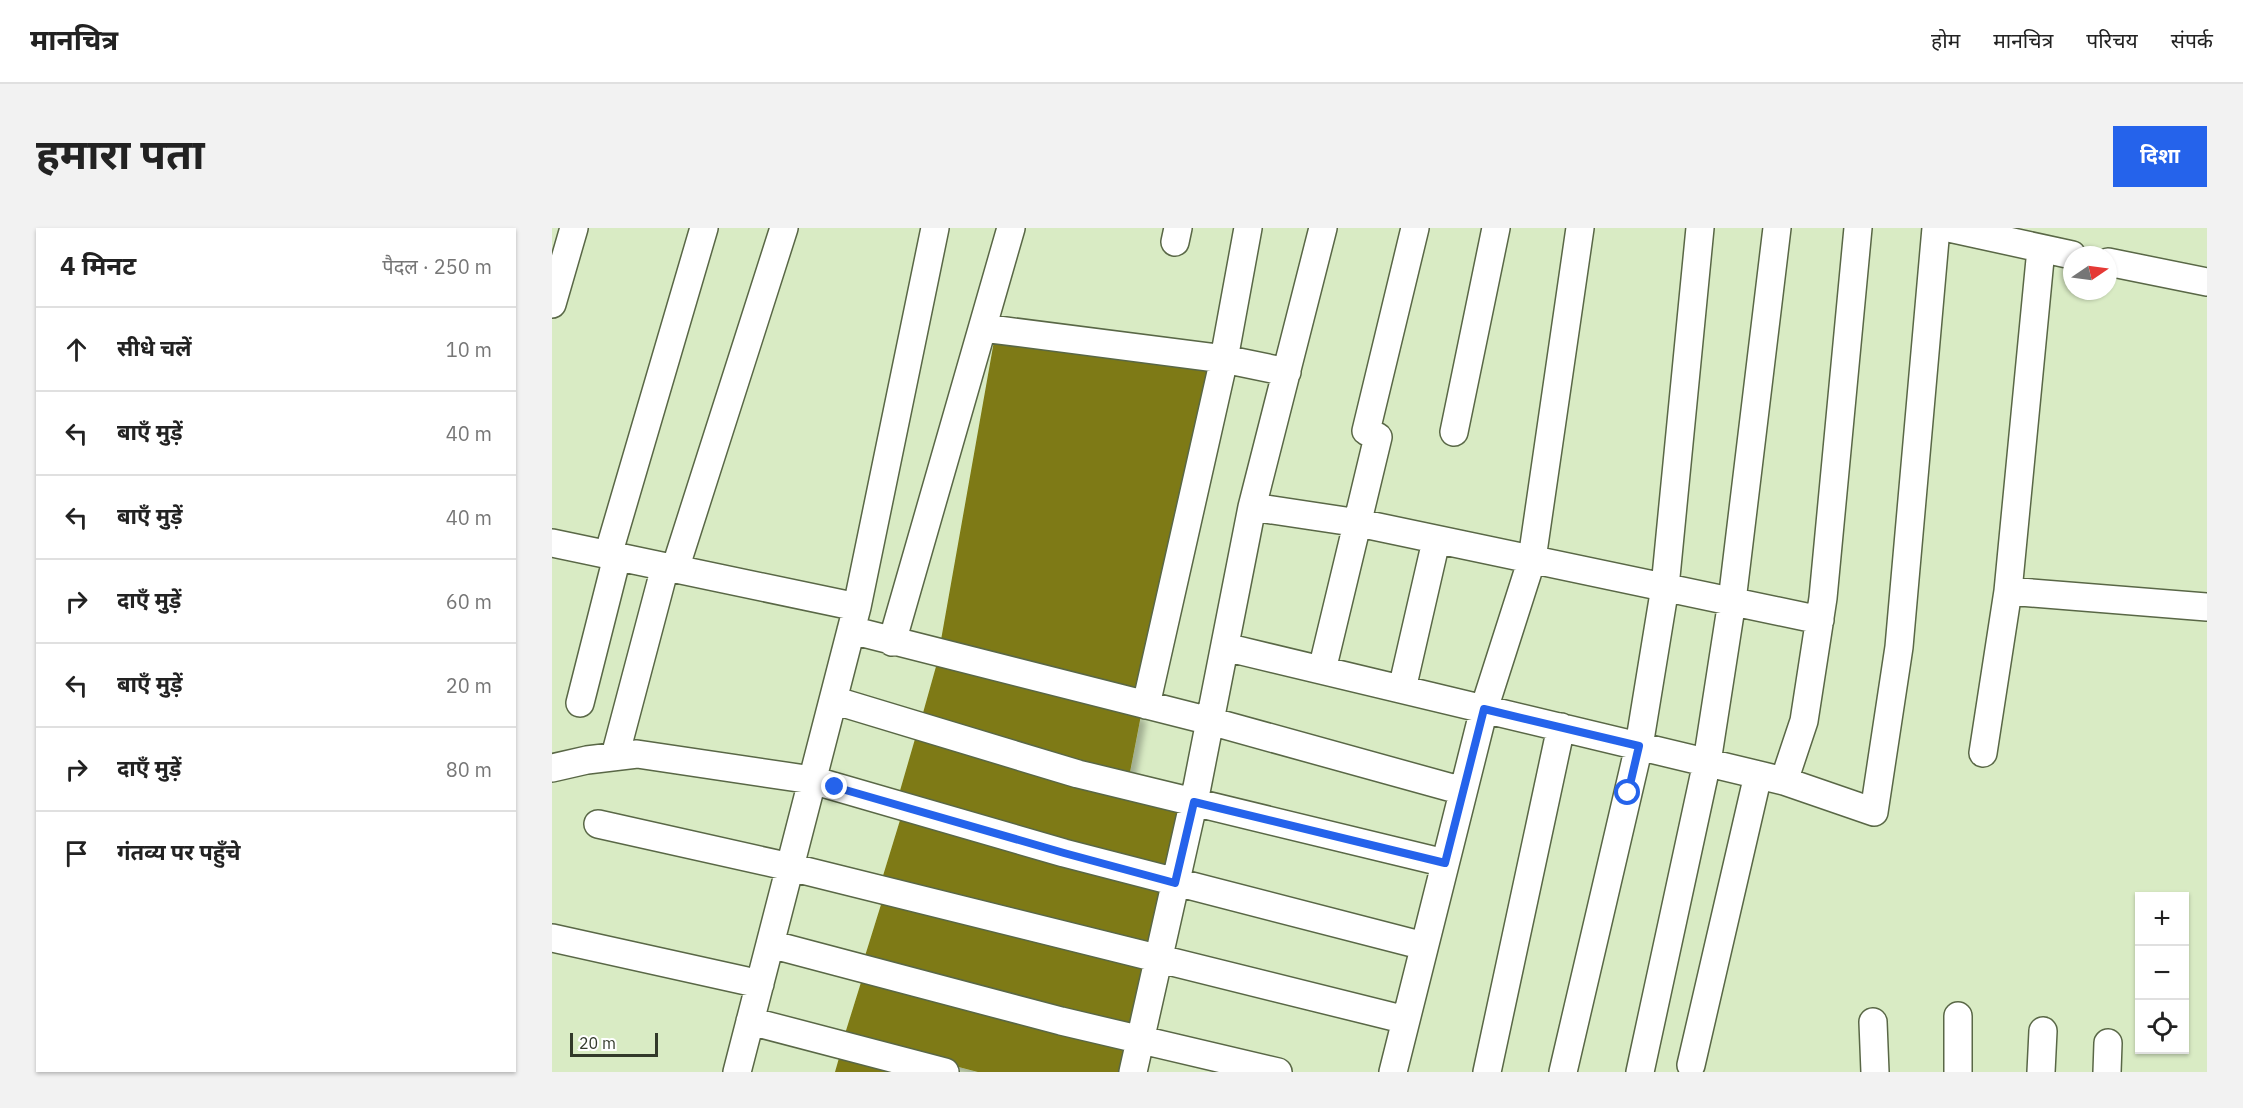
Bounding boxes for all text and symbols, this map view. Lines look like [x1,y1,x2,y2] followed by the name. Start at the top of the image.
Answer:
[30,21,118,58] text: मानचित्र
[1931,26,1960,54] text: होम
[1993,26,2053,54] text: मानचित्र
[2086,26,2138,54] text: परिचय
[2171,26,2213,54] text: संपर्क
[36,126,205,181] text: हमारा पता
[2113,126,2207,187] button: दिशा
[2063,246,2117,300] north arrow
[60,248,136,282] text: 4 मिनट
[382,253,492,280] text: पैदल · 250 m
[60,333,93,366] icon: ahead
[117,333,192,362] text: सीधे चलें
[446,336,492,363] text: 10 m
[60,417,93,450] icon: left
[117,417,183,446] text: बाएँ मुड़ें
[446,420,492,447] text: 40 m
[60,501,93,534] icon: left
[117,501,183,530] text: बाएँ मुड़ें
[446,504,492,531] text: 40 m
[60,585,93,618] icon: right
[117,585,181,614] text: दाएँ मुड़ें
[446,588,492,615] text: 60 m
[60,669,93,702] icon: left
[117,669,183,698] text: बाएँ मुड़ें
[446,672,492,699] text: 20 m
[60,753,93,786] icon: right
[117,753,181,782] text: दाएँ मुड़ें
[446,756,492,783] text: 80 m
[821,773,847,799] route end
[1614,779,1640,805] route start
[60,837,93,870] icon: arrive
[117,837,241,866] text: गंतव्य पर पहुँचे
[2135,892,2189,1054] map controls
[2135,892,2189,946] button: +
[2135,946,2189,1000] button: −
[2135,1000,2189,1054] button: locate
[570,1030,658,1058] scale bar
[579,1033,616,1053] text: 20 m

